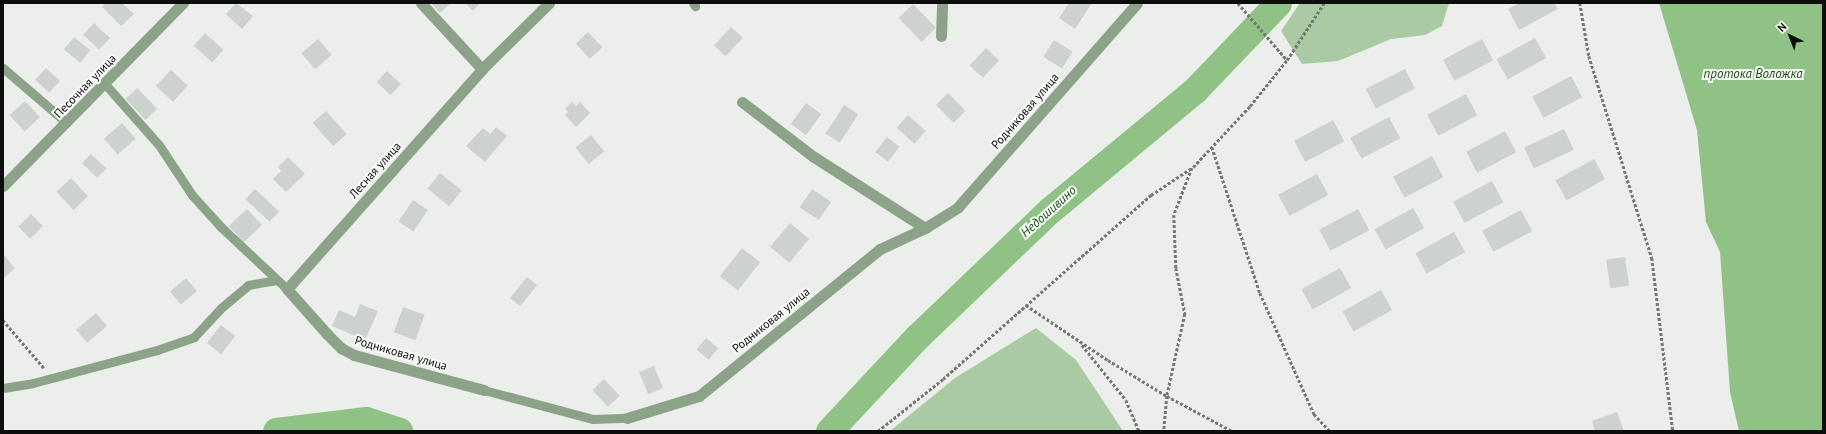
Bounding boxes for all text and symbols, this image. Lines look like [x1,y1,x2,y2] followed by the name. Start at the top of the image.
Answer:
[1770,16,1810,56] north arrow
[1774,20,1789,35] text: N
[51,51,119,121] street label: Песочная улица
[1704,66,1802,82] water label: протока Воложка
[988,70,1062,152] street label: Родниковая улица
[346,139,404,201] street label: Лесная улица
[1018,183,1080,241] water label: Недошивино
[729,284,813,356] street label: Родниковая улица
[353,333,449,373] street label: Родниковая улица

